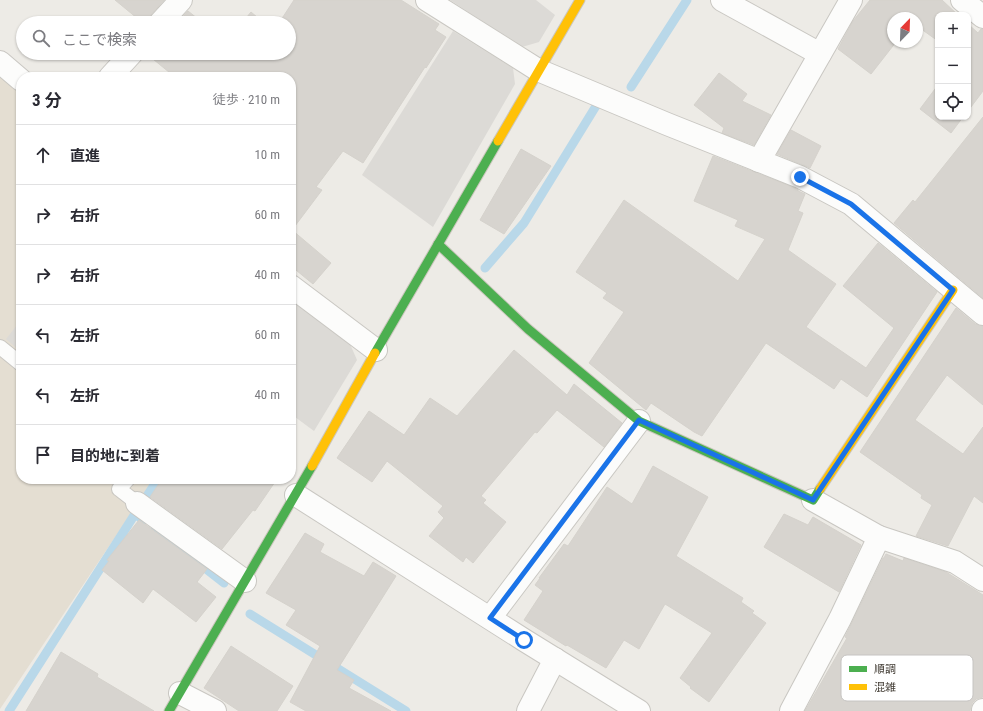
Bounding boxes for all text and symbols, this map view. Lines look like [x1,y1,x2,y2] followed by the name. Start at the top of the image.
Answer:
[887,12,923,48] north arrow
[935,12,971,120] map controls
[935,12,971,48] button: +
[16,16,296,60] search box
[30,27,52,49] icon: search
[62,31,137,49] text: ここで検索
[935,48,971,84] button: −
[935,84,971,120] button: locate
[32,90,62,110] text: 3 分
[213,92,280,107] text: 徒歩 · 210 m
[32,144,54,166] icon: ahead
[70,147,100,165] text: 直進
[254,147,280,162] text: 10 m
[791,168,809,186] route end
[32,204,54,226] icon: right
[70,207,100,225] text: 右折
[254,207,280,222] text: 60 m
[32,264,54,286] icon: right
[70,267,100,285] text: 右折
[254,267,280,282] text: 40 m
[32,324,54,346] icon: left
[70,327,100,345] text: 左折
[254,327,280,342] text: 60 m
[32,384,54,406] icon: left
[70,387,100,405] text: 左折
[254,387,280,402] text: 40 m
[32,444,54,466] icon: arrive
[70,447,160,465] text: 目的地に到着
[515,631,533,649] route start
[841,655,973,701] legend
[874,663,896,676] text: 順調
[874,681,896,694] text: 混雑

